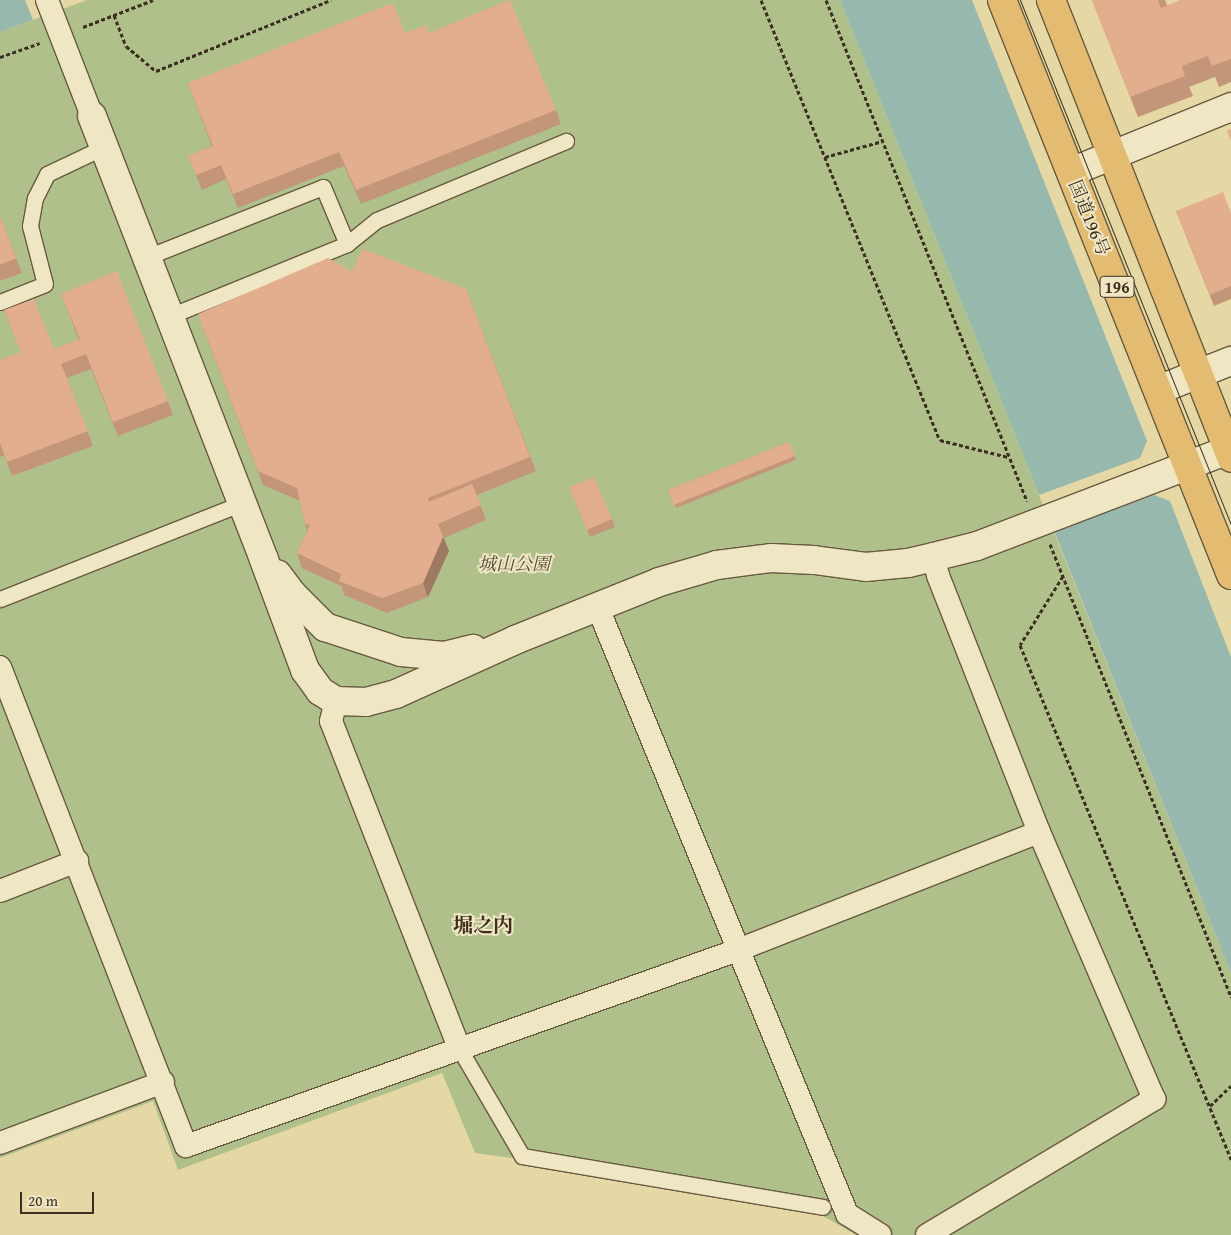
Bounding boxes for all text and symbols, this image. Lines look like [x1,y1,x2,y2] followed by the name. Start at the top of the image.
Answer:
[1064,177,1114,259] street label: 国道196号
[1100,274,1134,300] road number: 196
[478,553,550,575] park label: 城山公園
[453,912,513,936] district label: 堀之内
[22,1182,96,1214] scale bar
[28,1190,58,1211] text: 20 m

